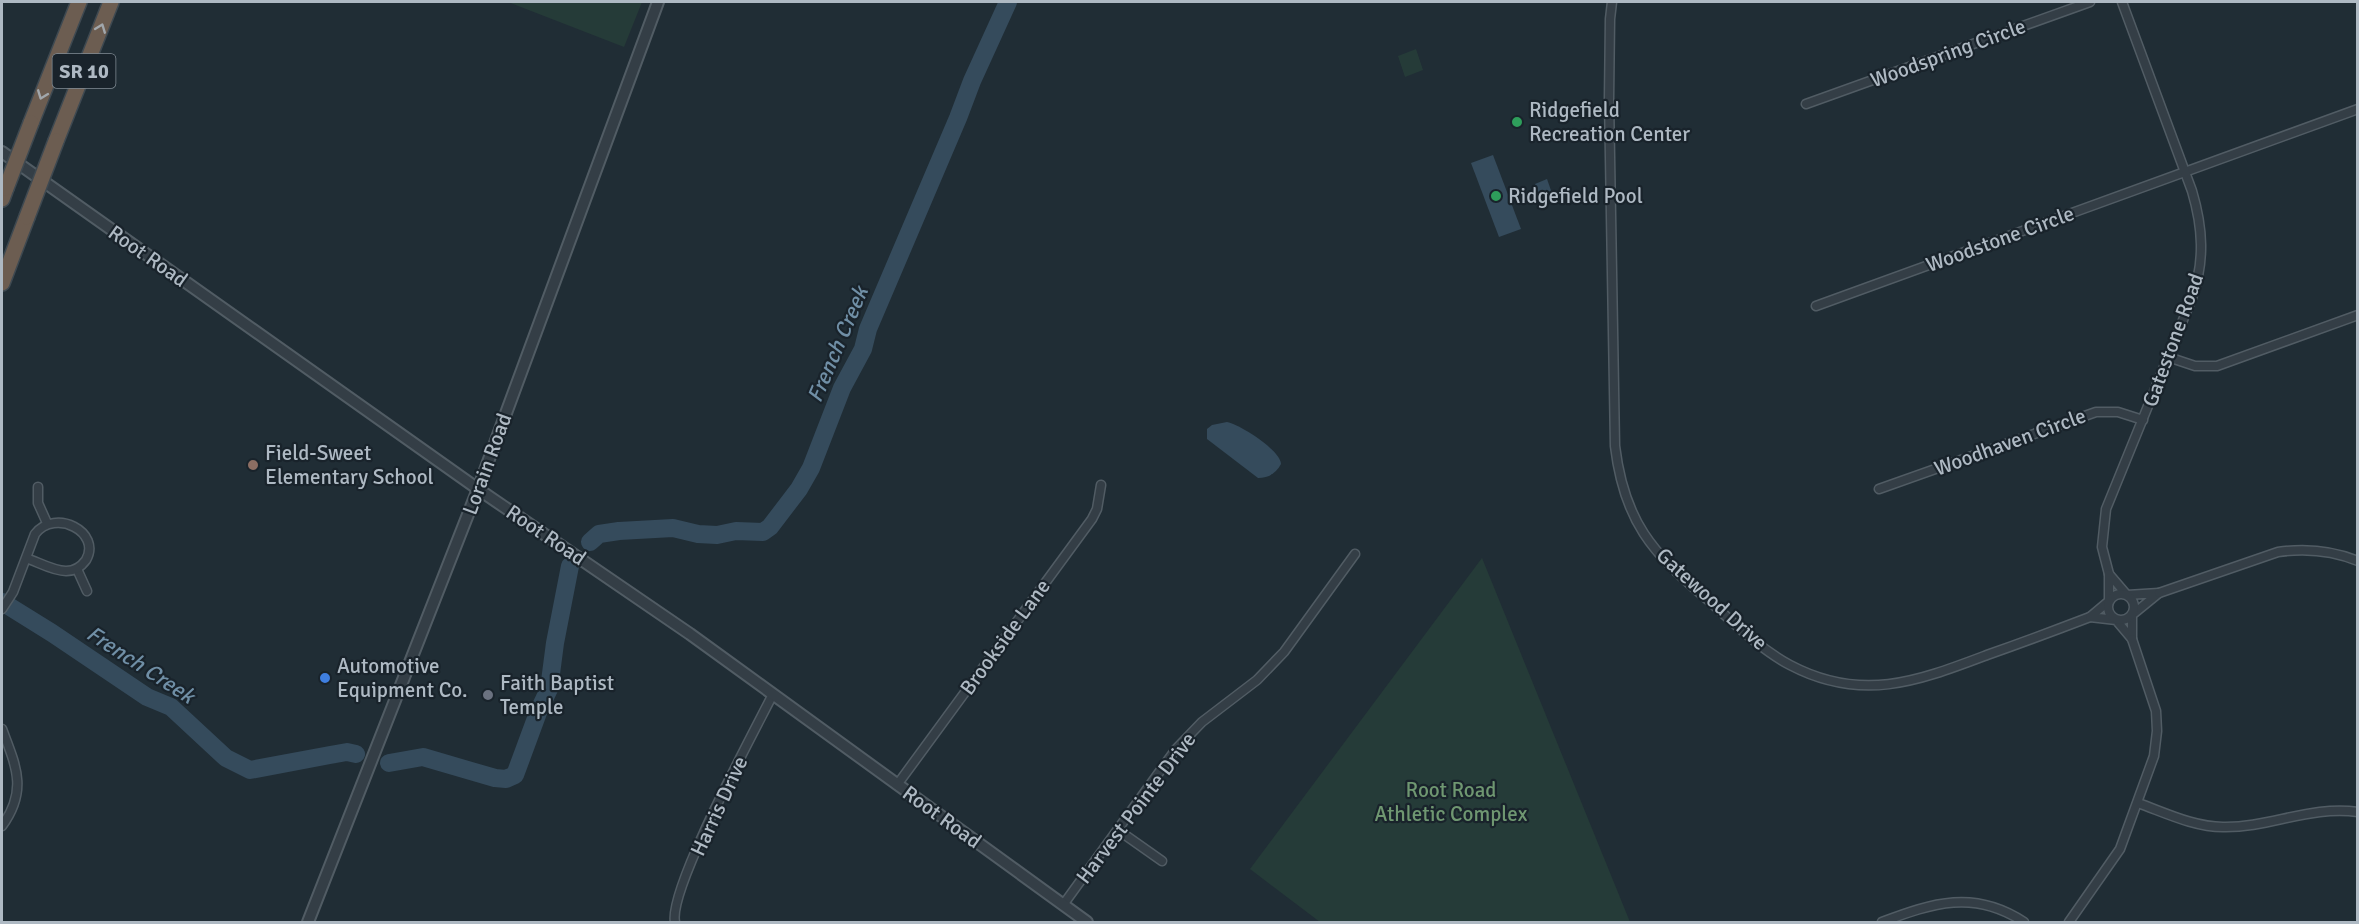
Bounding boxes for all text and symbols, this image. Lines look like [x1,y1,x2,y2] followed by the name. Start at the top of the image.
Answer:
[1867,13,2029,93] street label: Woodspring Circle
[93,23,106,34] one-way arrow
[52,54,116,88] road number: SR 10
[37,89,50,100] one-way arrow
[1529,97,1690,147] place label: Ridgefield Recreation Center
[1510,115,1524,129] marker: Ridgefield Recreation Center
[1508,183,1643,209] place label: Ridgefield Pool
[1489,189,1503,203] marker: Ridgefield Pool
[1922,200,2078,278] street label: Woodstone Circle
[103,219,193,293] street label: Root Road
[2137,270,2209,410] street label: Gatestone Road
[801,281,875,406] water label: French Creek
[1931,402,2089,482] street label: Woodhaven Circle
[457,410,517,518] street label: Lorain Road
[265,440,434,490] place label: Field-Sweet Elementary School
[246,458,260,472] marker: Field-Sweet Elementary School
[501,499,591,571] street label: Root Road
[1651,542,1773,656] street label: Gatewood Drive
[954,574,1056,700] street label: Brookside Lane
[82,620,201,710] water label: French Creek
[337,653,467,703] place label: Automotive Equipment Co.
[500,670,614,720] place label: Faith Baptist Temple
[318,671,332,685] marker: Automotive Equipment Co.
[481,688,495,702] marker: Faith Baptist Temple
[1071,727,1201,889] street label: Harvest Pointe Drive
[685,752,753,860] street label: Harris Drive
[1375,777,1528,827] park label: Root Road Athletic Complex
[898,780,986,854] street label: Root Road

